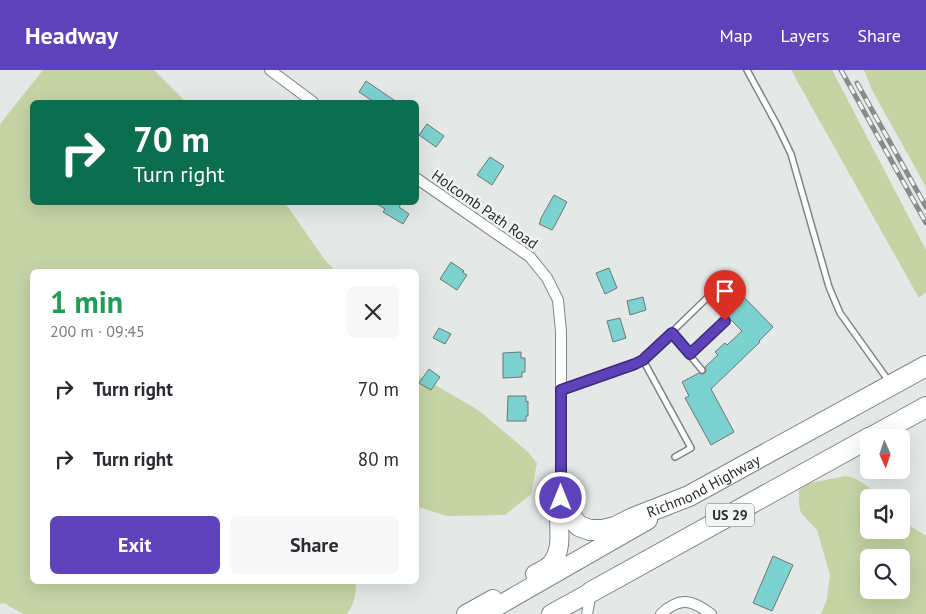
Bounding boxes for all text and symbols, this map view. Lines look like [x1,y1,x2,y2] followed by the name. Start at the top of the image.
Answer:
[25,20,118,51] text: Headway
[720,24,752,47] text: Map
[780,24,829,47] text: Layers
[857,24,901,47] text: Share
[133,116,210,162] text: 70 m
[50,120,115,185] icon: right
[133,160,225,188] text: Turn right
[428,165,542,253] street label: Holcomb Path Road
[704,270,746,321] pin
[711,277,739,305] icon: arrive
[50,282,123,321] text: 1 min
[347,286,399,338] button: close
[50,321,145,341] text: 200 m · 09:45
[50,375,78,403] icon: right
[93,377,173,401] text: Turn right
[358,377,399,401] text: 70 m
[860,429,910,479] north arrow
[860,429,910,599] map controls
[50,445,78,473] icon: right
[93,447,173,471] text: Turn right
[358,447,399,471] text: 80 m
[644,450,763,521] street label: Richmond Highway
[534,471,586,523] position arrow
[860,489,910,539] button: sound
[706,504,754,526] road number: US 29
[50,516,220,574] button: Exit
[230,516,399,574] button: Share
[860,549,910,599] button: search

